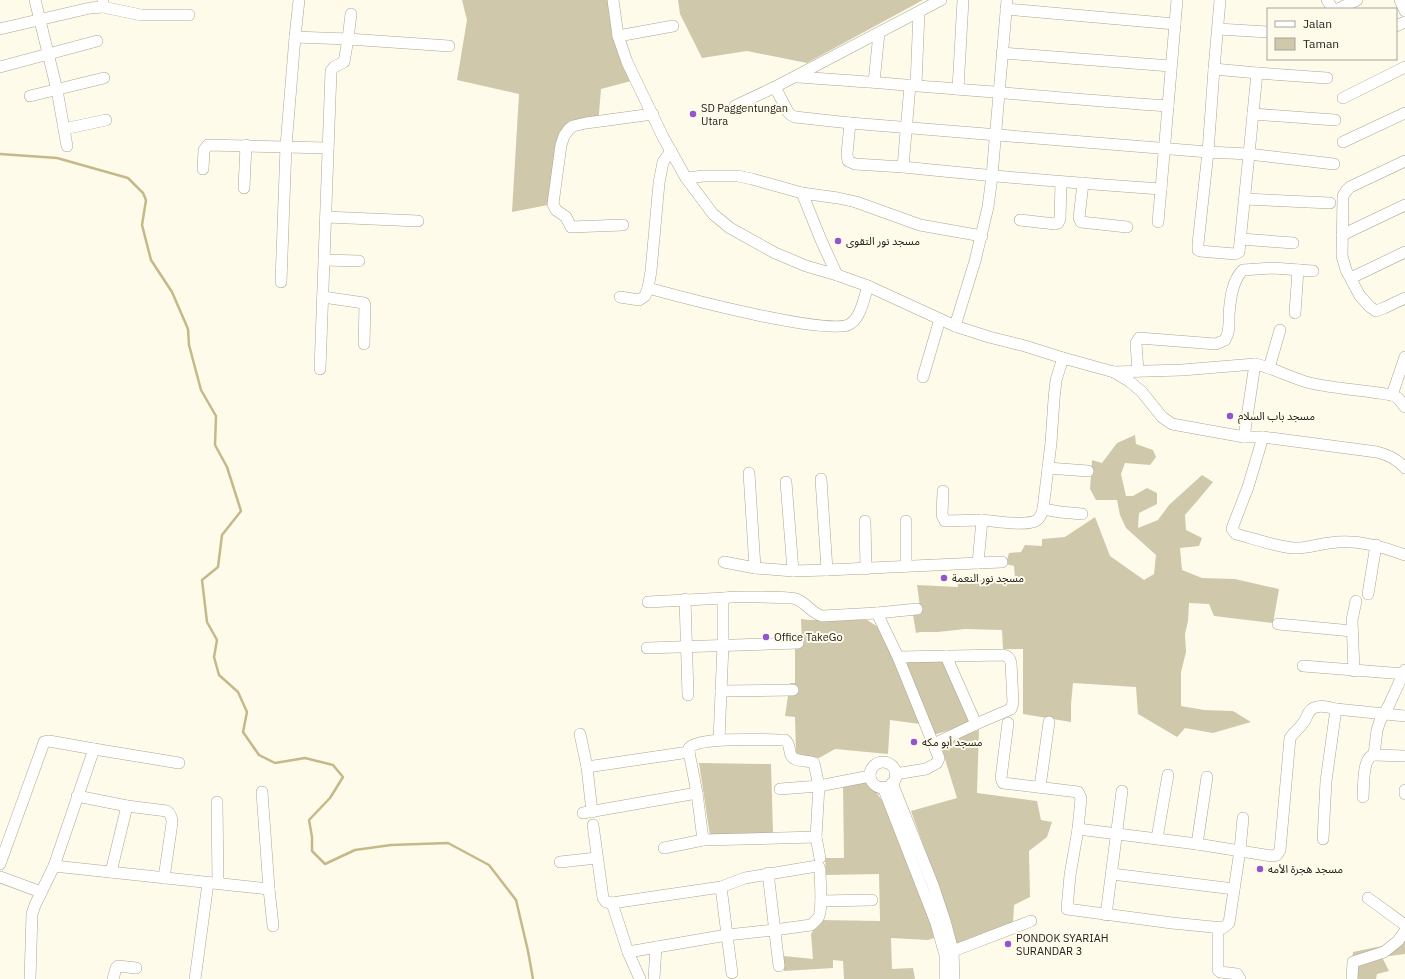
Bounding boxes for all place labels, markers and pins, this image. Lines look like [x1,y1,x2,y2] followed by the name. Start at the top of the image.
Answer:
[701,101,788,128] place label: SD Paggentungan Utara
[688,109,698,119] marker: SD Paggentungan Utara
[846,234,920,248] place label: مسجد نور التقوى
[833,236,843,246] marker: مسجد نور التقوى
[1238,409,1315,424] place label: مسجد باب السلام
[1225,411,1235,421] marker: مسجد باب السلام
[952,571,1024,585] place label: مسجد نور النعمة
[939,573,949,583] marker: مسجد نور النعمة
[774,630,843,644] place label: Office TakeGo
[761,632,771,642] marker: Office TakeGo
[922,735,983,749] place label: مسجد أبو مكه
[909,737,919,747] marker: مسجد أبو مكه
[1268,862,1343,876] place label: مسجد هجرة الأمه
[1255,864,1265,874] marker: مسجد هجرة الأمه
[1016,931,1109,958] place label: PONDOK SYARIAH SURANDAR 3
[1003,939,1013,949] marker: PONDOK SYARIAH SURANDAR 3

